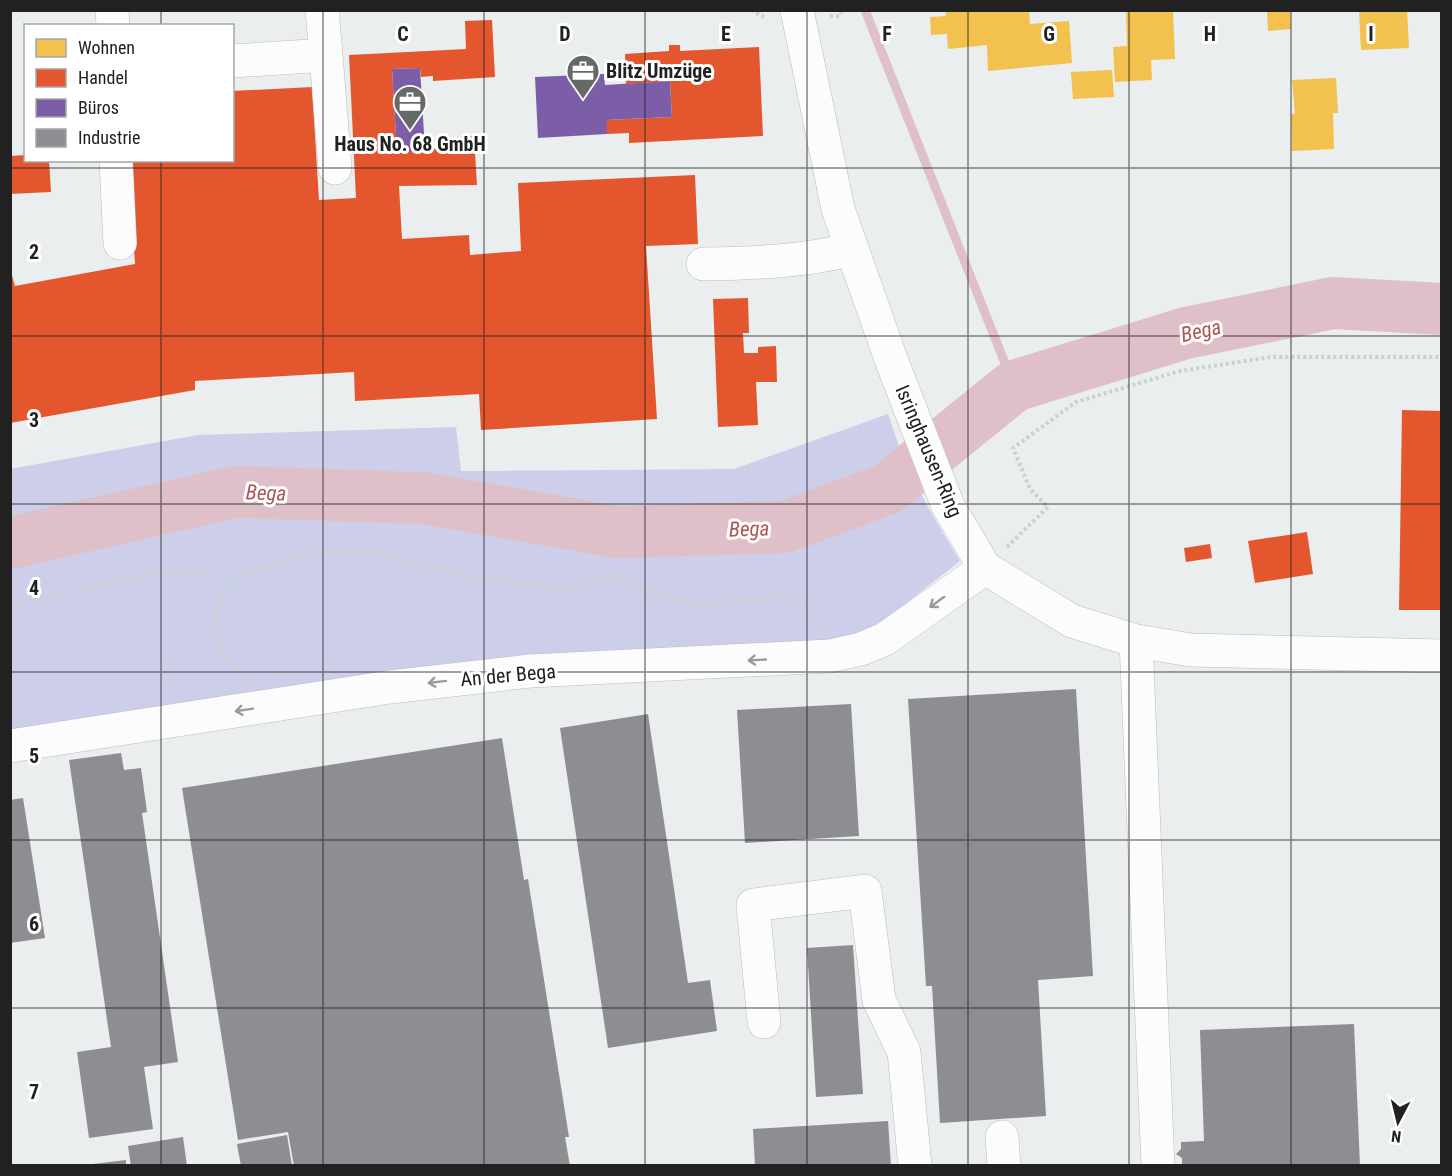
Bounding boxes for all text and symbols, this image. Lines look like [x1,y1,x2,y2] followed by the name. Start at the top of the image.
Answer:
[397,22,409,46] text: C
[559,22,571,46] text: D
[721,22,731,46] text: E
[882,22,892,46] text: F
[1043,22,1055,46] text: G
[1204,22,1216,46] text: H
[1368,22,1374,46] text: I
[24,24,234,162] legend
[78,37,135,58] text: Wohnen
[565,53,601,100] office icon: Blitz Umzüge
[606,59,712,83] place label: Blitz Umzüge
[78,67,128,88] text: Handel
[392,84,428,131] office icon: Haus No. 68 GmbH
[78,97,119,118] text: Büros
[78,127,140,148] text: Industrie
[334,132,486,156] place label: Haus No. 68 GmbH
[29,240,39,264] text: 2
[1179,315,1223,347] water label: Bega
[890,381,968,521] street label: Isringhausen-Ring
[29,408,39,432] text: 3
[245,480,287,506] water label: Bega
[728,516,770,542] water label: Bega
[29,576,39,600] text: 4
[930,596,946,609] one-way arrow
[747,654,767,665] one-way arrow
[459,659,557,691] street label: An der Bega
[427,677,447,688] one-way arrow
[234,705,254,716] one-way arrow
[29,744,39,768] text: 5
[29,912,39,936] text: 6
[29,1080,39,1104] text: 7
[1368,1092,1428,1152] north arrow
[1390,1126,1402,1146] text: N

